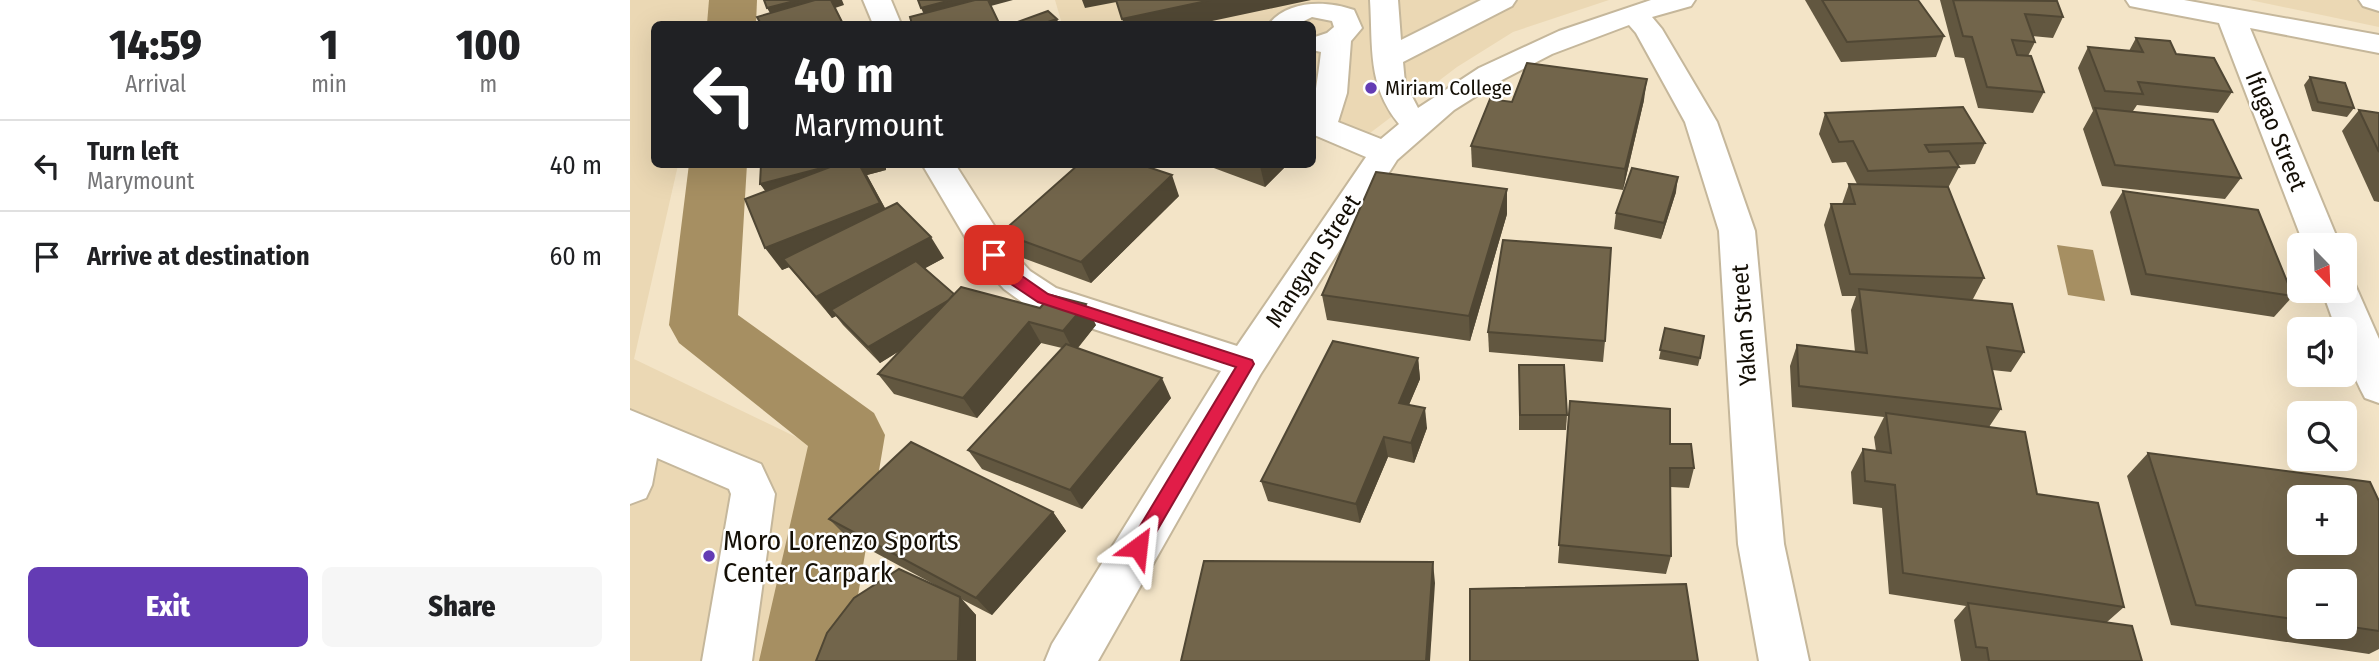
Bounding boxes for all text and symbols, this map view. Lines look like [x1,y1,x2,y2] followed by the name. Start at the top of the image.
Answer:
[109,20,202,70] text: 14:59
[320,20,338,70] text: 1
[456,20,521,70] text: 100
[794,46,894,105] text: 40 m
[679,49,770,140] icon: left
[2239,67,2313,195] street label: Ifugao Street
[125,70,186,98] text: Arrival
[311,70,347,98] text: min
[480,70,497,98] text: m
[1385,75,1512,101] place label: Miriam College
[1363,80,1379,96] marker: Miriam College
[794,106,943,144] text: Marymount
[87,136,179,167] text: Turn left
[28,147,66,185] icon: left
[550,150,602,181] text: 40 m
[87,167,194,195] text: Marymount
[1260,189,1366,332] street label: Mangyan Street
[964,225,1024,285] pin
[2287,233,2357,303] north arrow
[2287,233,2357,639] map controls
[975,236,1013,274] icon: arrive
[28,238,66,276] icon: arrive
[87,241,310,272] text: Arrive at destination
[549,241,602,272] text: 60 m
[1726,263,1762,387] street label: Yakan Street
[2287,317,2357,387] button: sound
[2287,401,2357,471] button: search
[2287,485,2357,555] button: +
[1101,510,1175,584] position arrow
[723,524,959,589] place label: Moro Lorenzo Sports Center Carpark
[701,548,717,564] marker: Moro Lorenzo Sports Center Carpark
[28,567,308,647] button: Exit
[322,567,602,647] button: Share
[2287,569,2357,639] button: −

